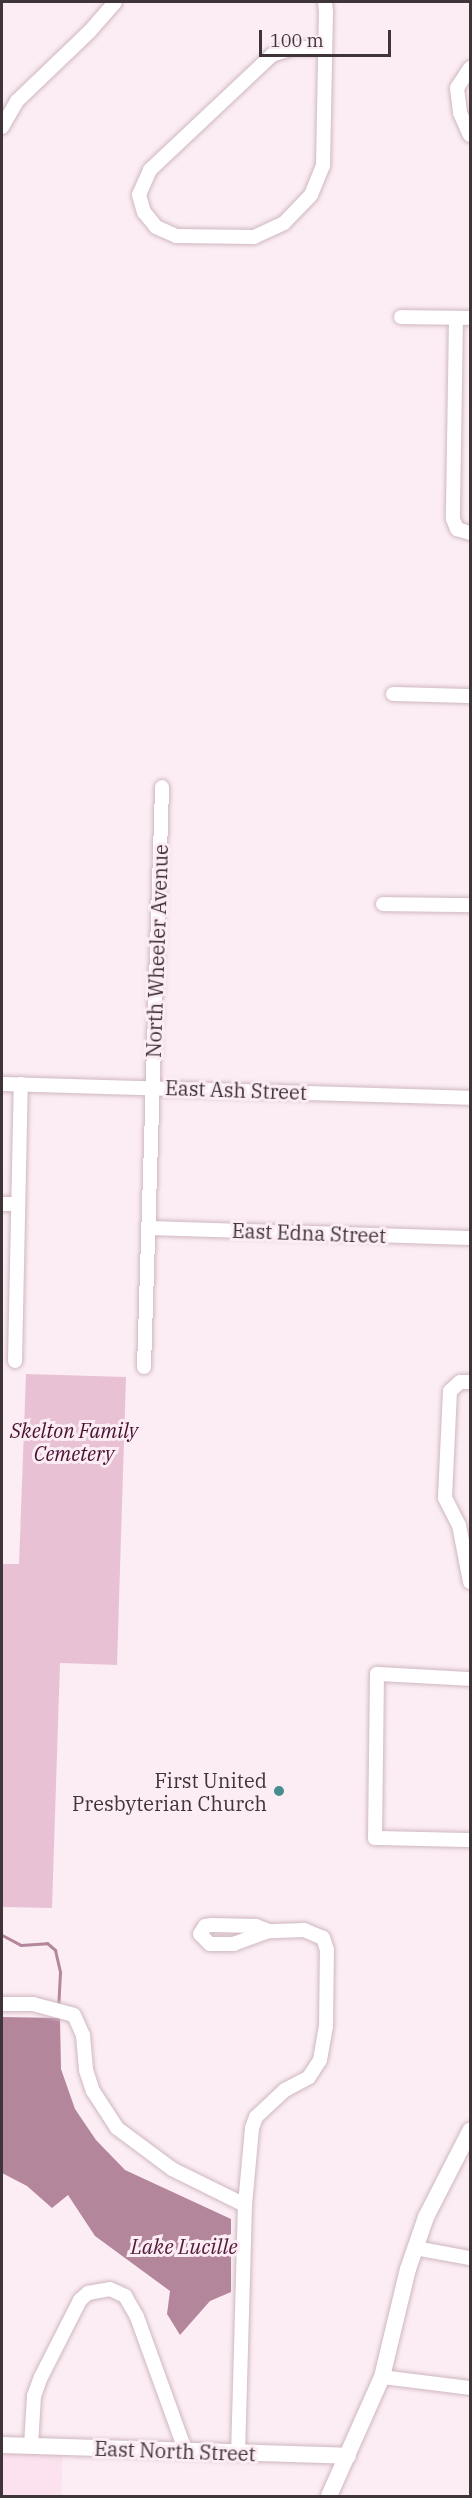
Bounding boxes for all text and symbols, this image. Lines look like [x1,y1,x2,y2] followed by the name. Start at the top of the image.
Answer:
[262,18,394,56] scale bar
[270,29,324,52] text: 100 m
[141,844,173,1058] street label: North Wheeler Avenue
[165,1076,307,1104] street label: East Ash Street
[231,1218,387,1248] street label: East Edna Street
[10,1419,138,1466] park label: Skelton Family Cemetery
[72,1768,267,1815] place label: First United Presbyterian Church
[272,1784,286,1798] marker: First United Presbyterian Church
[130,2233,238,2259] water label: Lake Lucille
[94,2436,256,2466] street label: East North Street

